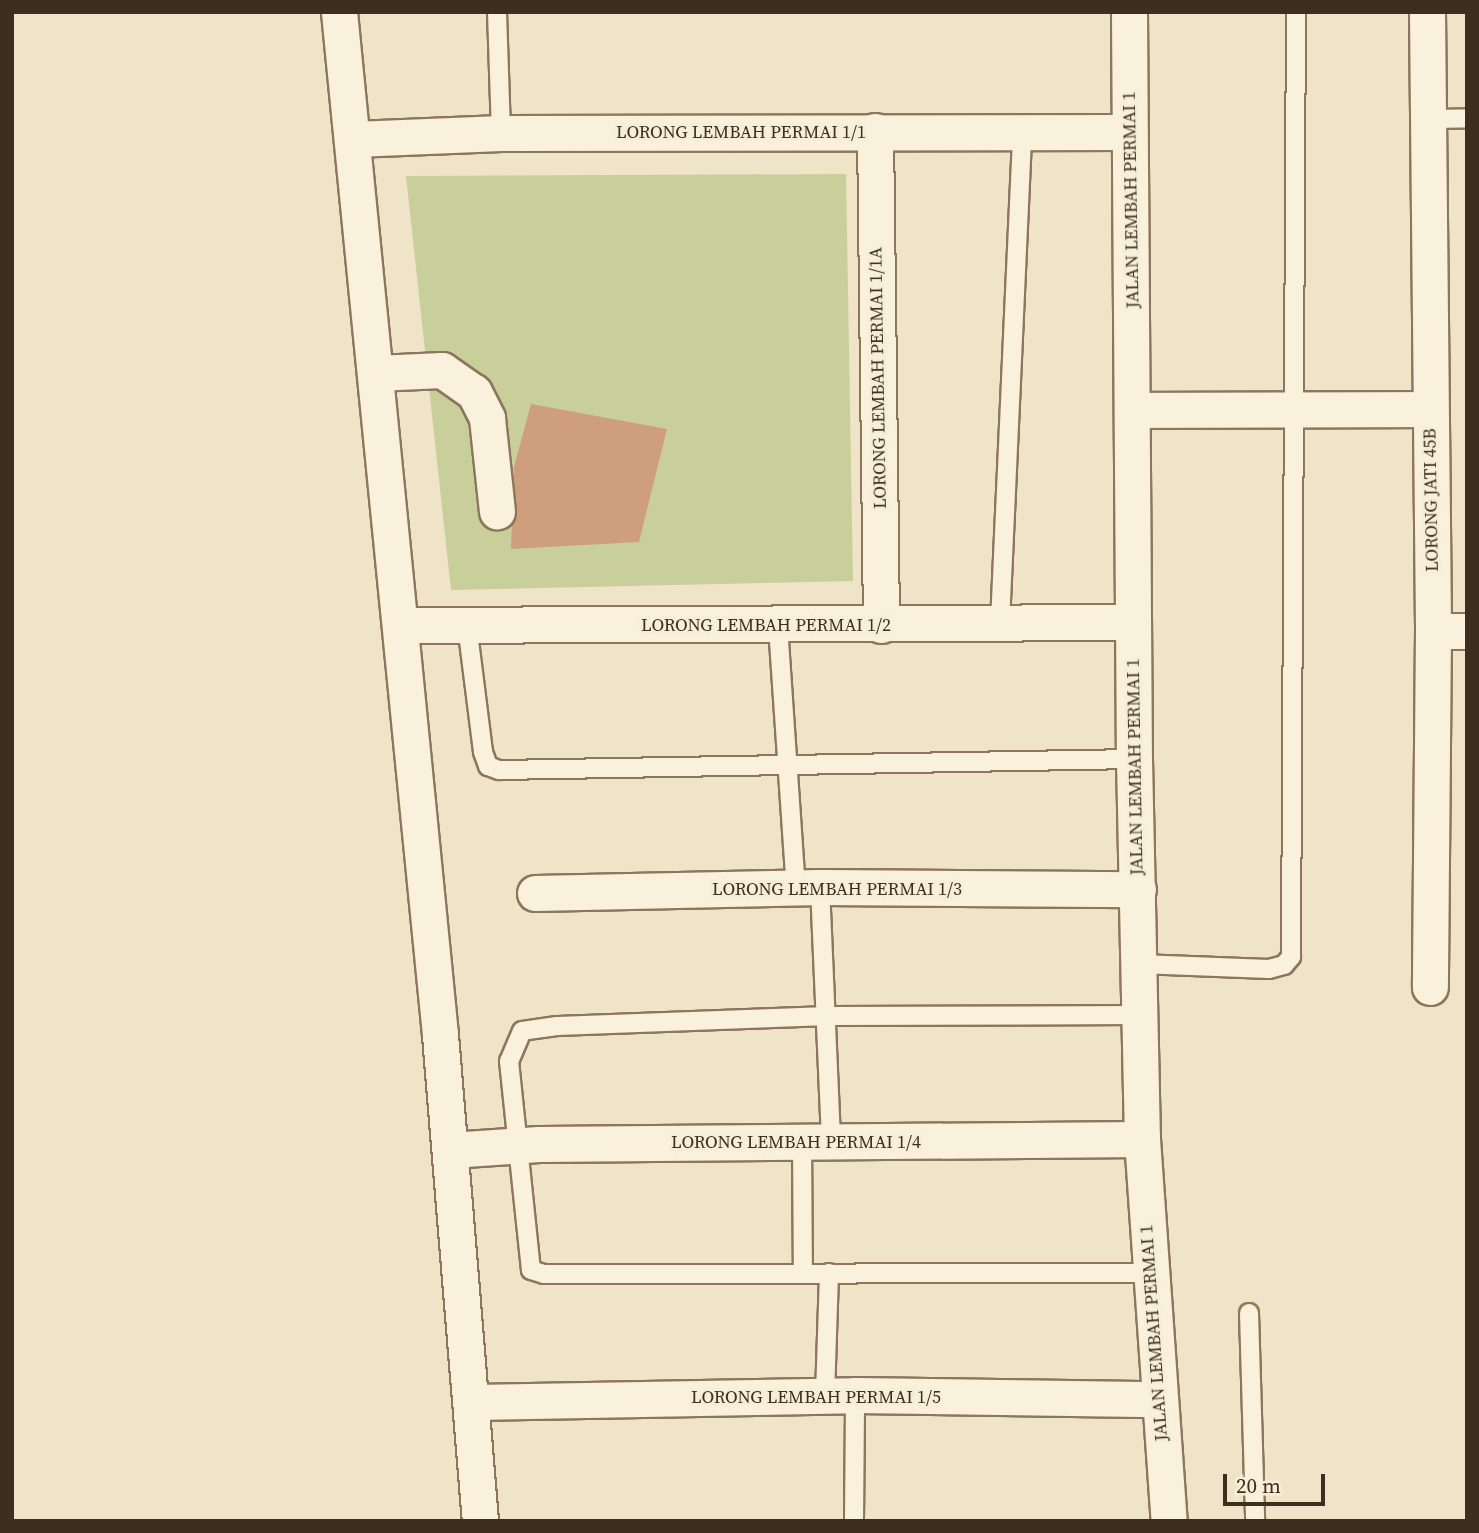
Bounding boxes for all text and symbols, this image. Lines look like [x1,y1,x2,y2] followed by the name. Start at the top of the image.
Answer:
[1118,91,1144,309] street label: JALAN LEMBAH PERMAI 1
[616,121,866,143] street label: LORONG LEMBAH PERMAI 1/1
[865,247,891,509] street label: LORONG LEMBAH PERMAI 1/1A
[1419,428,1443,572] street label: LORONG JATI 45B
[641,614,891,636] street label: LORONG LEMBAH PERMAI 1/2
[1122,658,1148,876] street label: JALAN LEMBAH PERMAI 1
[712,878,962,900] street label: LORONG LEMBAH PERMAI 1/3
[671,1131,921,1153] street label: LORONG LEMBAH PERMAI 1/4
[1136,1224,1172,1442] street label: JALAN LEMBAH PERMAI 1
[691,1386,941,1408] street label: LORONG LEMBAH PERMAI 1/5
[1227,1460,1328,1504] scale bar
[1236,1471,1281,1500] text: 20 m

